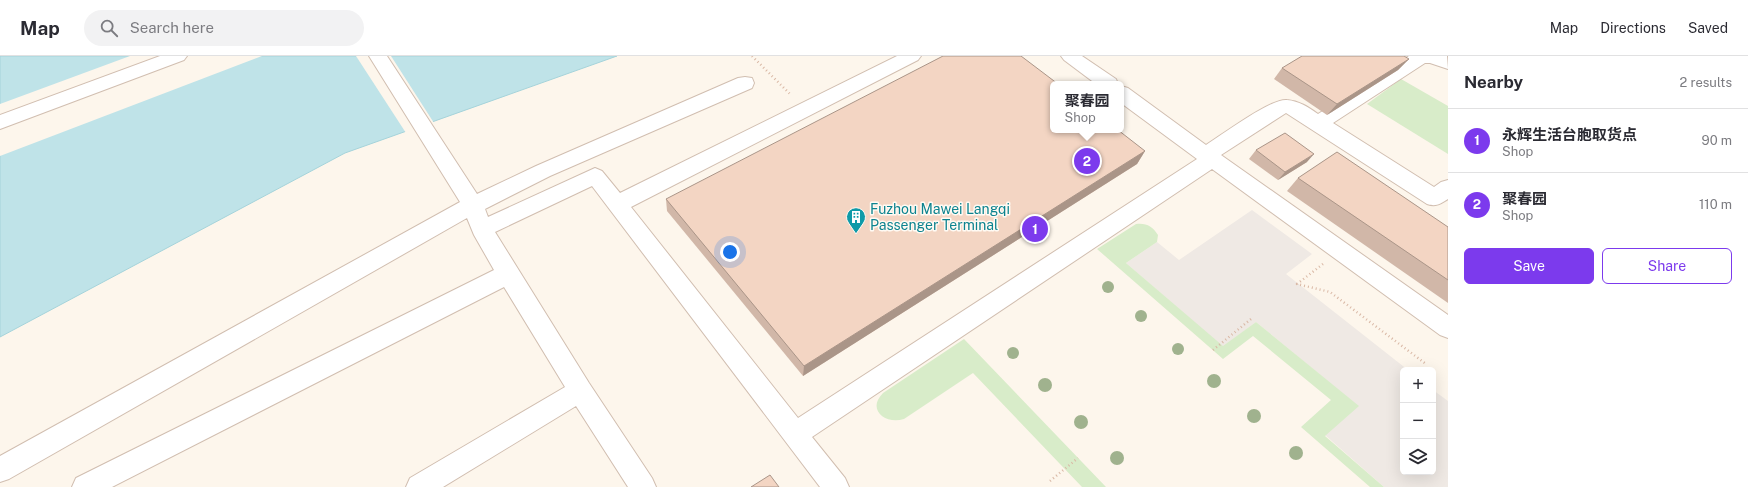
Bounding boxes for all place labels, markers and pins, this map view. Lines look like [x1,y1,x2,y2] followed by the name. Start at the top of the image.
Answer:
[1074,146,1100,176] pin: 2
[870,201,1010,233] place label: Fuzhou Mawei Langqi Passenger Terminal
[845,206,867,234] building icon: Fuzhou Mawei Langqi Passenger Terminal
[1022,214,1048,244] pin: 1

